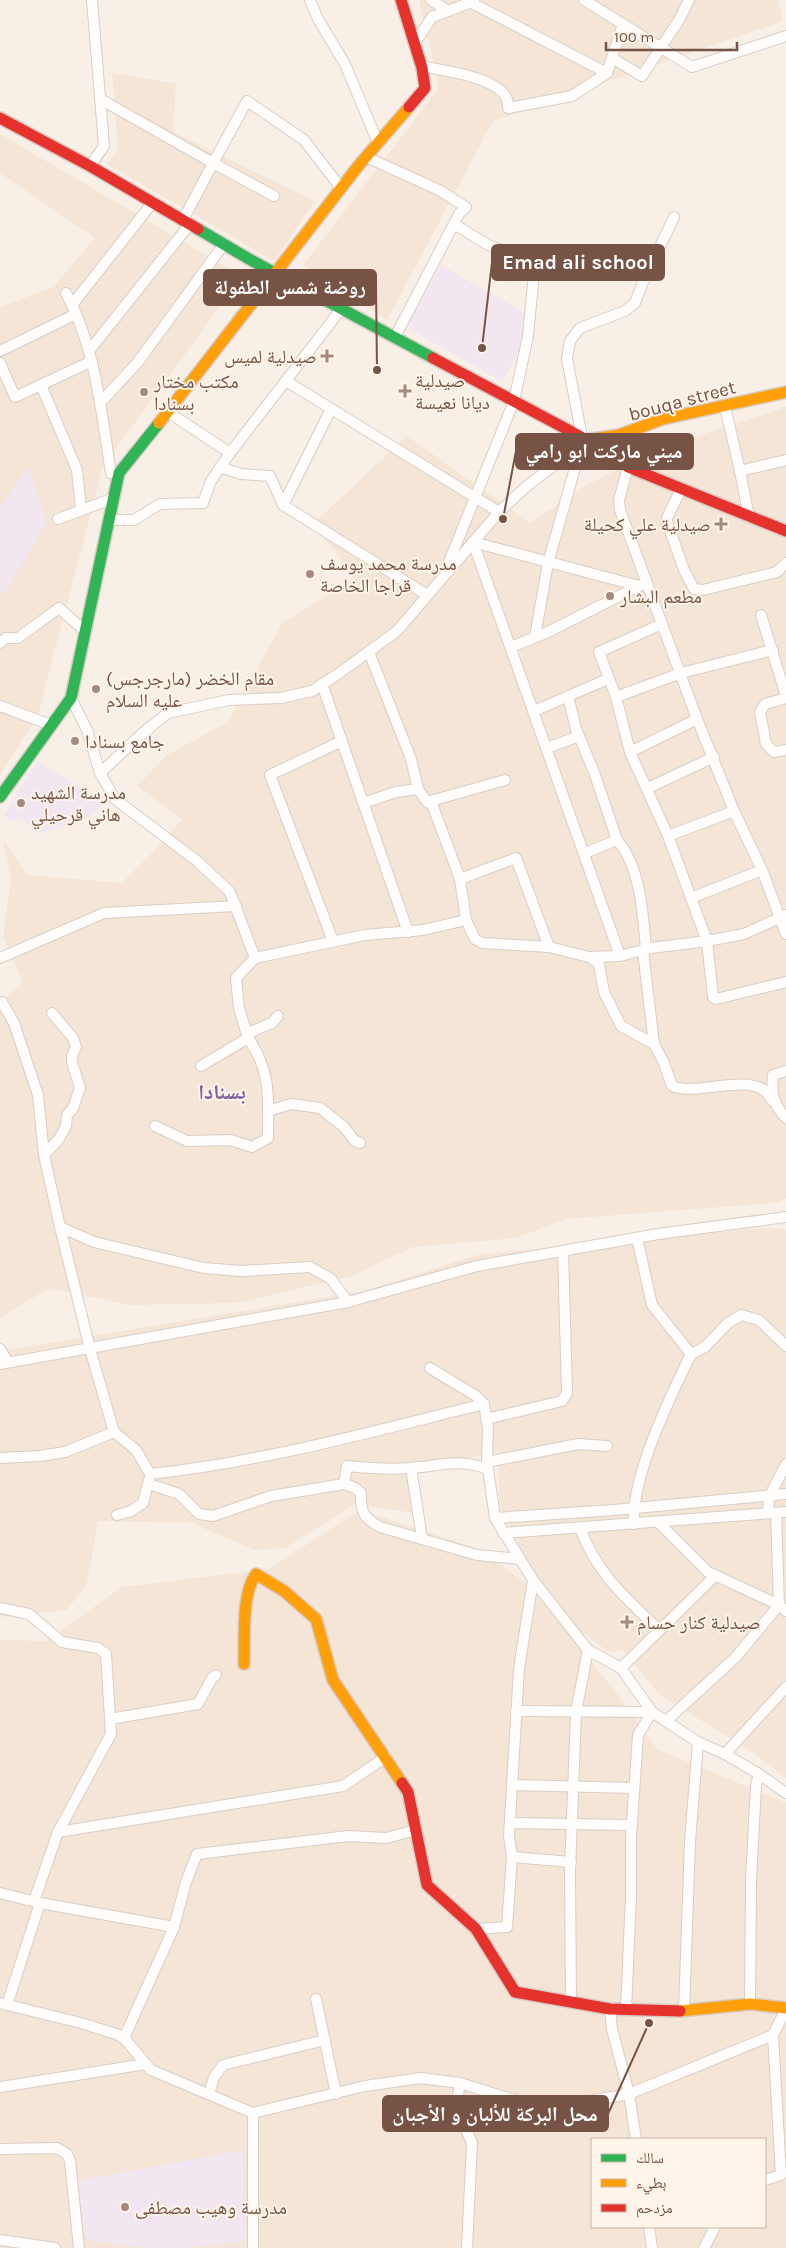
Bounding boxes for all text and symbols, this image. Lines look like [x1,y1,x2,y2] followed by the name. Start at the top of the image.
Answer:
[606,20,737,52] scale bar
[614,28,654,46] text: 100 m
[492,245,664,280] callout: Emad ali school
[502,251,654,274] text: Emad ali school
[204,270,376,305] callout: روضة شمس الطفولة
[214,276,366,300] text: روضة شمس الطفولة
[224,346,317,368] place label: صيدلية لميس
[321,350,333,362] marker: صيدلية لميس
[415,370,490,414] place label: صيدلية ديانا نعيسة
[153,371,239,415] place label: مكتب مختار بسنادا
[626,376,738,426] street label: bouqa street
[399,385,411,397] marker: صيدلية ديانا نعيسة
[138,386,150,398] marker: مكتب مختار بسنادا
[516,434,693,469] callout: ميني ماركت ابو رامي
[526,440,682,467] text: ميني ماركت ابو رامي
[584,514,711,540] place label: صيدلية علي كحيلة
[715,518,727,530] marker: صيدلية علي كحيلة
[320,553,457,597] place label: مدرسة محمد يوسف قراجا الخاصة
[304,568,316,580] marker: مدرسة محمد يوسف قراجا الخاصة
[619,586,702,609] place label: مطعم البشار
[604,590,616,602] marker: مطعم البشار
[106,668,274,714] place label: مقام الخضر (مارجرجس) عليه السلام
[90,683,102,695] marker: مقام الخضر (مارجرجس) عليه السلام
[85,731,165,754] place label: جامع بسنادا
[69,735,81,747] marker: جامع بسنادا
[31,782,126,830] place label: مدرسة الشهيد هاني قرحيلي
[15,797,27,809] marker: مدرسة الشهيد هاني قرحيلي
[198,1080,246,1104] district label: بسنادا
[637,1612,761,1636] place label: صيدلية كنار حسام
[621,1616,633,1628] marker: صيدلية كنار حسام
[383,2096,608,2131] callout: محل البركة للألبان و الأجبان
[392,2103,598,2127] text: محل البركة للألبان و الأجبان
[591,2138,766,2228] legend
[636,2149,664,2167] text: سالك
[636,2174,666,2195] text: بطيء
[135,2197,287,2219] place label: مدرسة وهيب مصطفى
[636,2199,673,2218] text: مزدحم
[119,2201,131,2213] marker: مدرسة وهيب مصطفى

